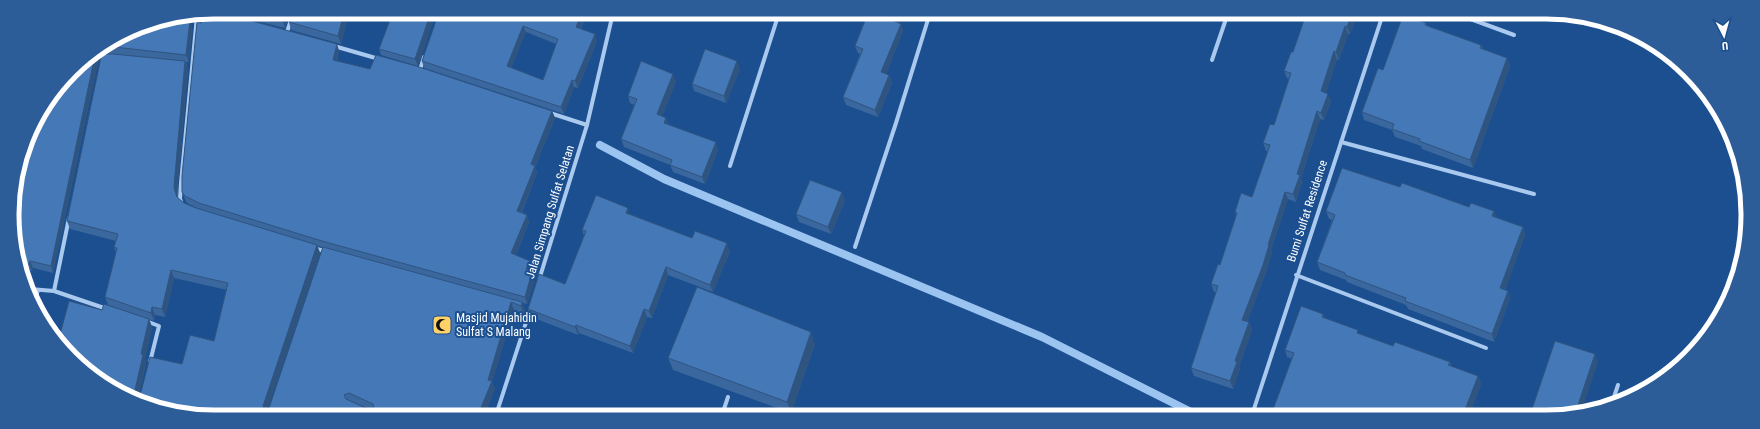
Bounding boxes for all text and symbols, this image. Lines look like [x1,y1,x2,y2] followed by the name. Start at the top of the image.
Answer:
[1704,16,1744,56] north arrow
[1721,39,1729,52] text: U
[523,143,577,280] street label: Jalan Simpang Sulfat Selatan
[1284,158,1330,264] street label: Bumi Sulfat Residence
[456,311,537,339] place label: Masjid Mujahidin Sulfat S Malang
[431,314,453,336] mosque icon: Masjid Mujahidin Sulfat S Malang

